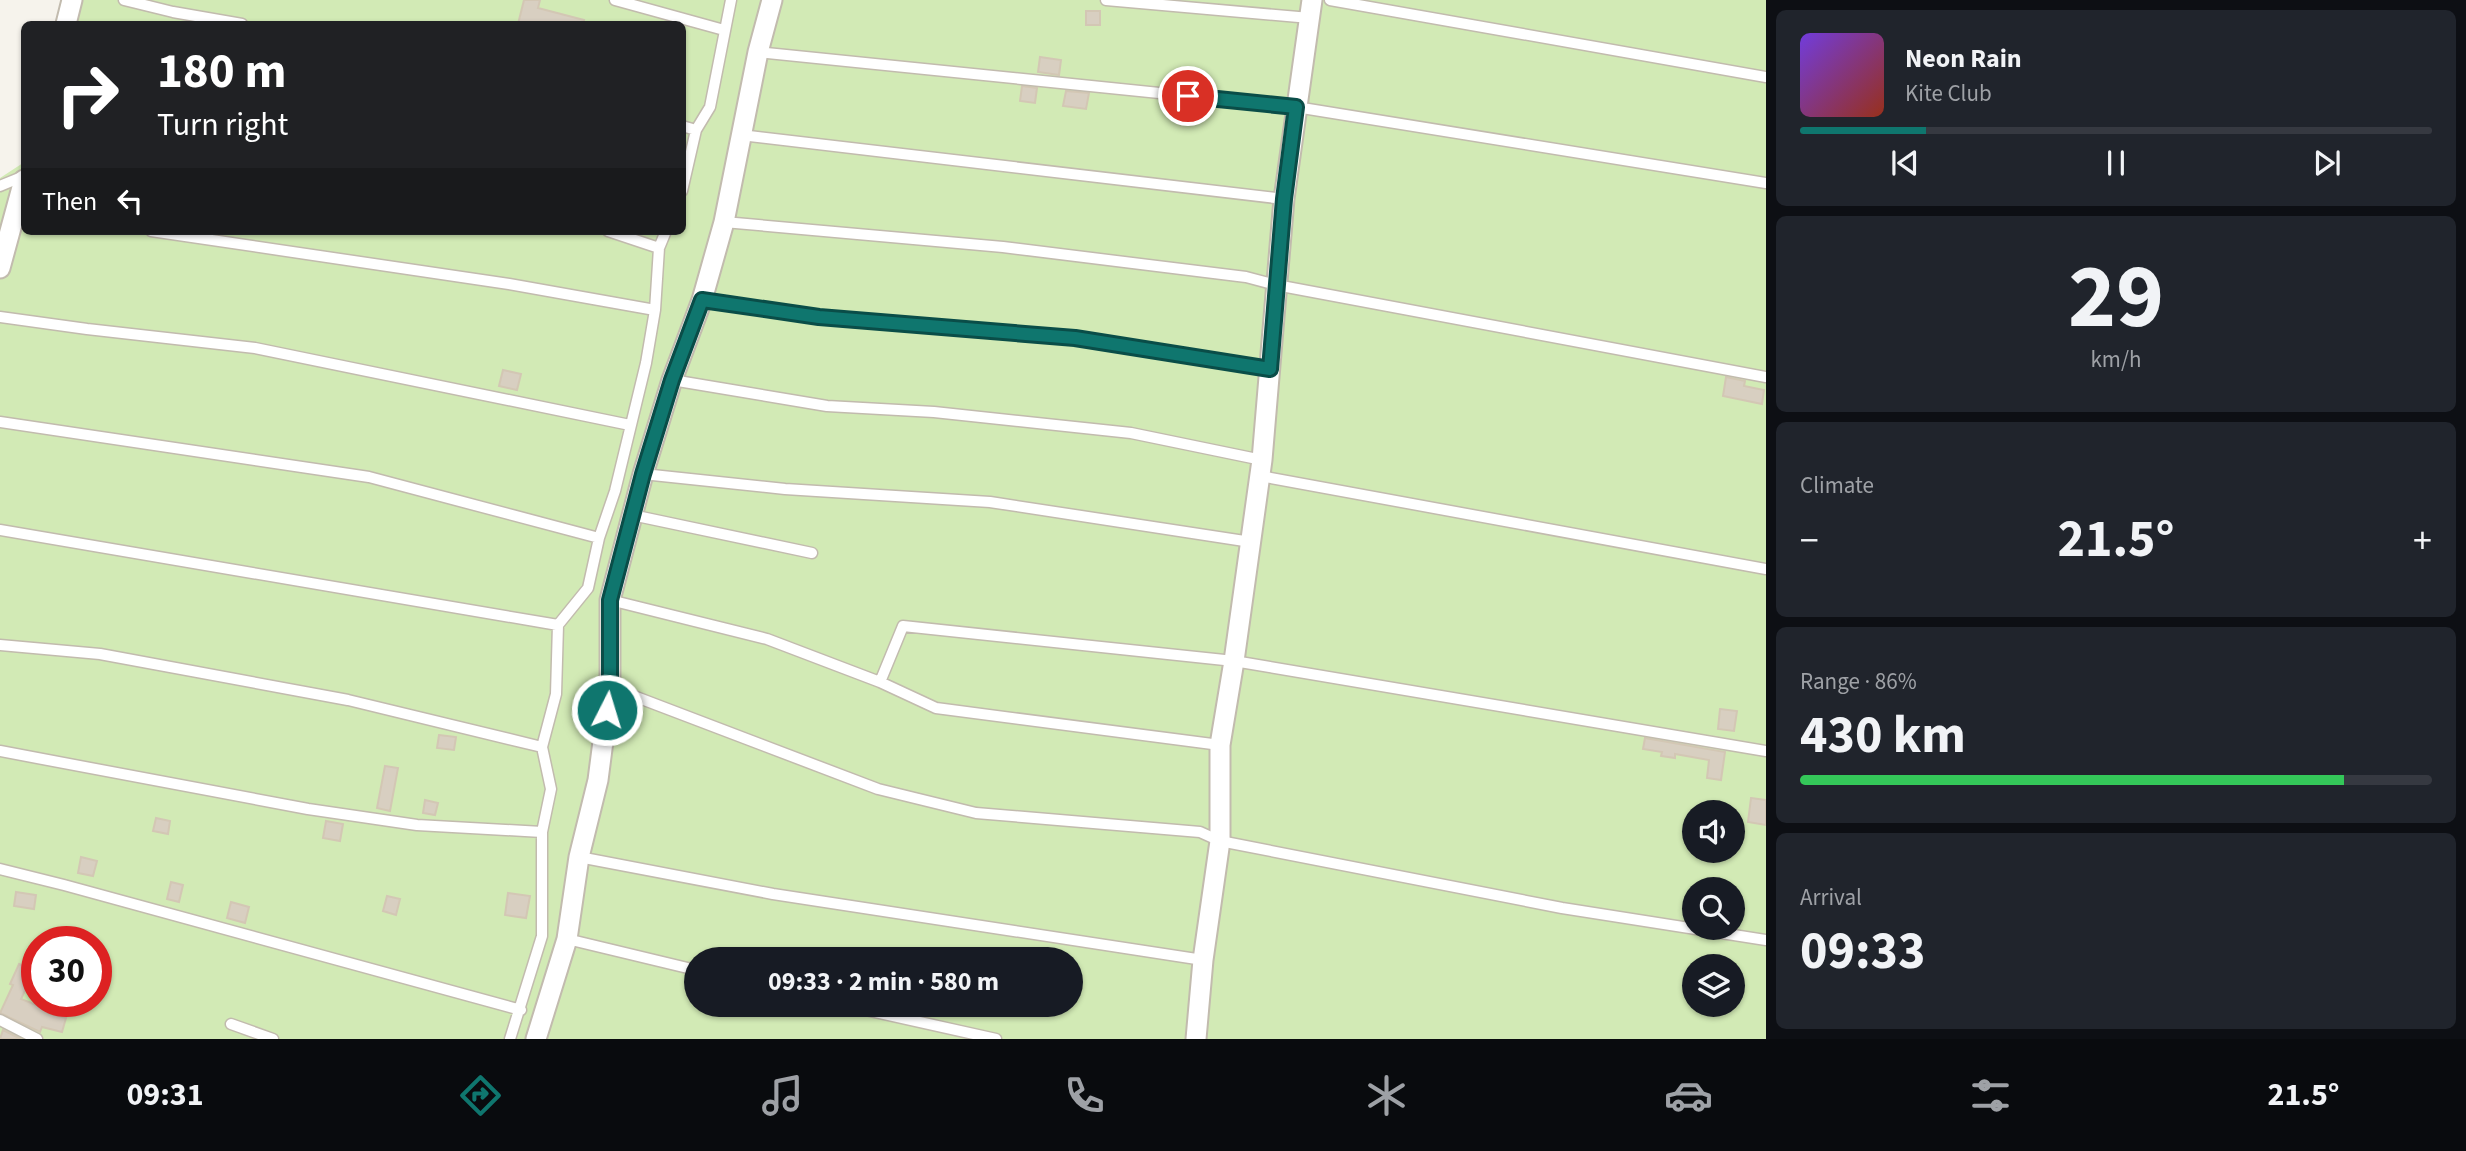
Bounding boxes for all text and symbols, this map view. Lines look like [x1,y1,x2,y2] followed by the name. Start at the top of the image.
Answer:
[157,37,286,107] text: 180 m
[1905,40,2022,77] text: Neon Rain
[42,49,133,140] icon: right
[1158,66,1218,126] pin
[1169,77,1207,115] icon: arrive
[1905,77,1992,110] text: Kite Club
[157,102,288,148] text: Turn right
[1886,144,1924,182] icon: previous
[2097,144,2135,182] icon: pause
[2308,144,2346,182] icon: next
[111,182,149,220] icon: left
[42,183,97,220] text: Then
[2068,233,2164,362] text: 29
[2090,343,2142,376] text: km/h
[1800,469,1874,502] text: Climate
[2058,503,2174,577] text: 21.5°
[1800,514,1819,568] text: −
[2413,514,2432,568] text: +
[1800,665,1917,698] text: Range · 86%
[570,673,644,747] position arrow
[1800,699,1966,773] text: 430 km
[1682,800,1745,1017] map controls
[1682,800,1745,863] button: sound
[1682,877,1745,940] button: search
[1800,881,1862,914] text: Arrival
[1800,915,1925,989] text: 09:33
[21,926,112,1017] speed limit sign: 30
[1682,954,1745,1017] button: layers
[768,963,999,1000] text: 09:33 · 2 min · 580 m
[456,1071,505,1120] icon: directions
[758,1071,807,1120] icon: music
[1060,1071,1109,1120] icon: phone
[1362,1071,1411,1120] icon: climate
[1664,1071,1713,1120] icon: car
[1966,1071,2015,1120] icon: filters
[126,1072,204,1118] text: 09:31
[2268,1072,2339,1118] text: 21.5°

